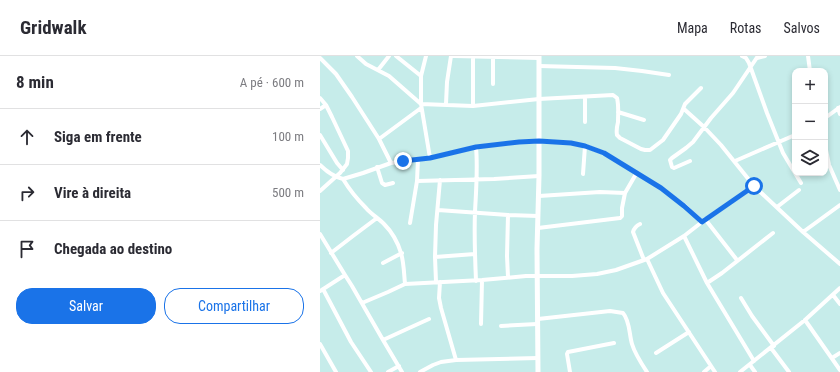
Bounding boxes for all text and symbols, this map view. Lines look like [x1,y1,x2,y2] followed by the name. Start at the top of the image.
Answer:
[20,16,86,39] text: Gridwalk
[677,20,708,36] text: Mapa
[730,20,762,36] text: Rotas
[784,20,820,36] text: Salvos
[792,68,828,176] map controls
[792,68,828,104] button: +
[16,72,54,92] text: 8 min
[240,75,304,90] text: A pé · 600 m
[792,104,828,140] button: −
[16,126,38,148] icon: ahead
[54,128,142,146] text: Siga em frente
[272,129,304,144] text: 100 m
[792,140,828,176] button: layers
[394,152,412,170] route end
[745,177,763,195] route start
[16,182,38,204] icon: right
[54,184,131,202] text: Vire à direita
[272,185,304,200] text: 500 m
[16,238,38,260] icon: arrive
[54,240,172,258] text: Chegada ao destino
[16,288,156,324] button: Salvar
[164,288,304,324] button: Compartilhar

